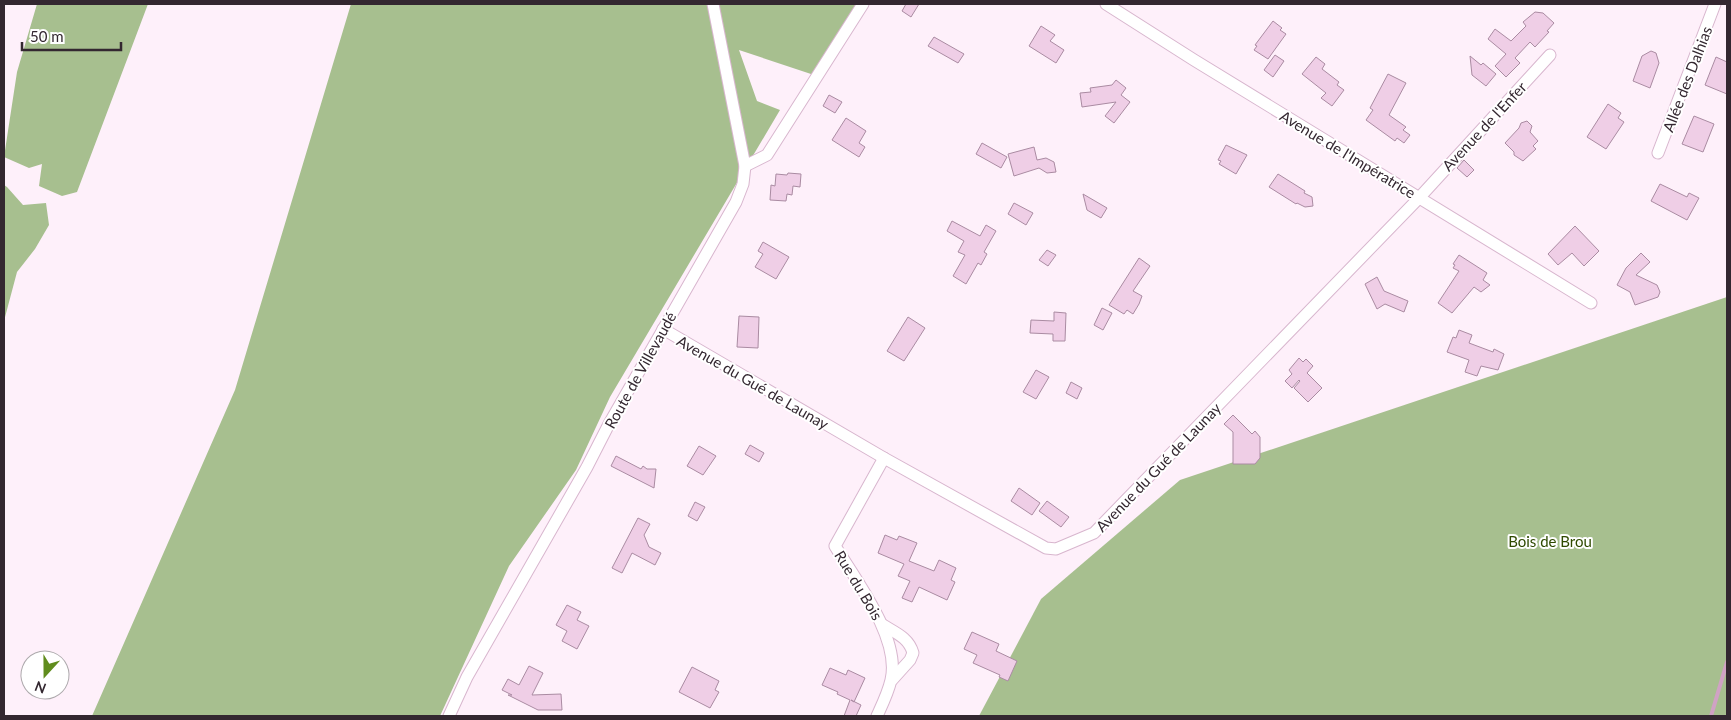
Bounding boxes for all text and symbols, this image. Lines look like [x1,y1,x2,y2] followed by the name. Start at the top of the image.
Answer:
[22,20,121,52] scale bar
[1659,24,1715,134] street label: Allée des Dalhias
[30,27,64,45] text: 50 m
[1438,77,1530,174] street label: Avenue de l'Enfer
[1277,106,1419,202] street label: Avenue de l'Impératrice
[600,308,680,432] street label: Route de Villevaudé
[674,331,832,433] street label: Avenue du Gué de Launay
[1092,399,1224,535] street label: Avenue du Gué de Launay
[1508,532,1592,550] park label: Bois de Brou
[831,547,887,623] street label: Rue du Bois
[20,650,70,700] north arrow
[32,678,48,697] text: N

